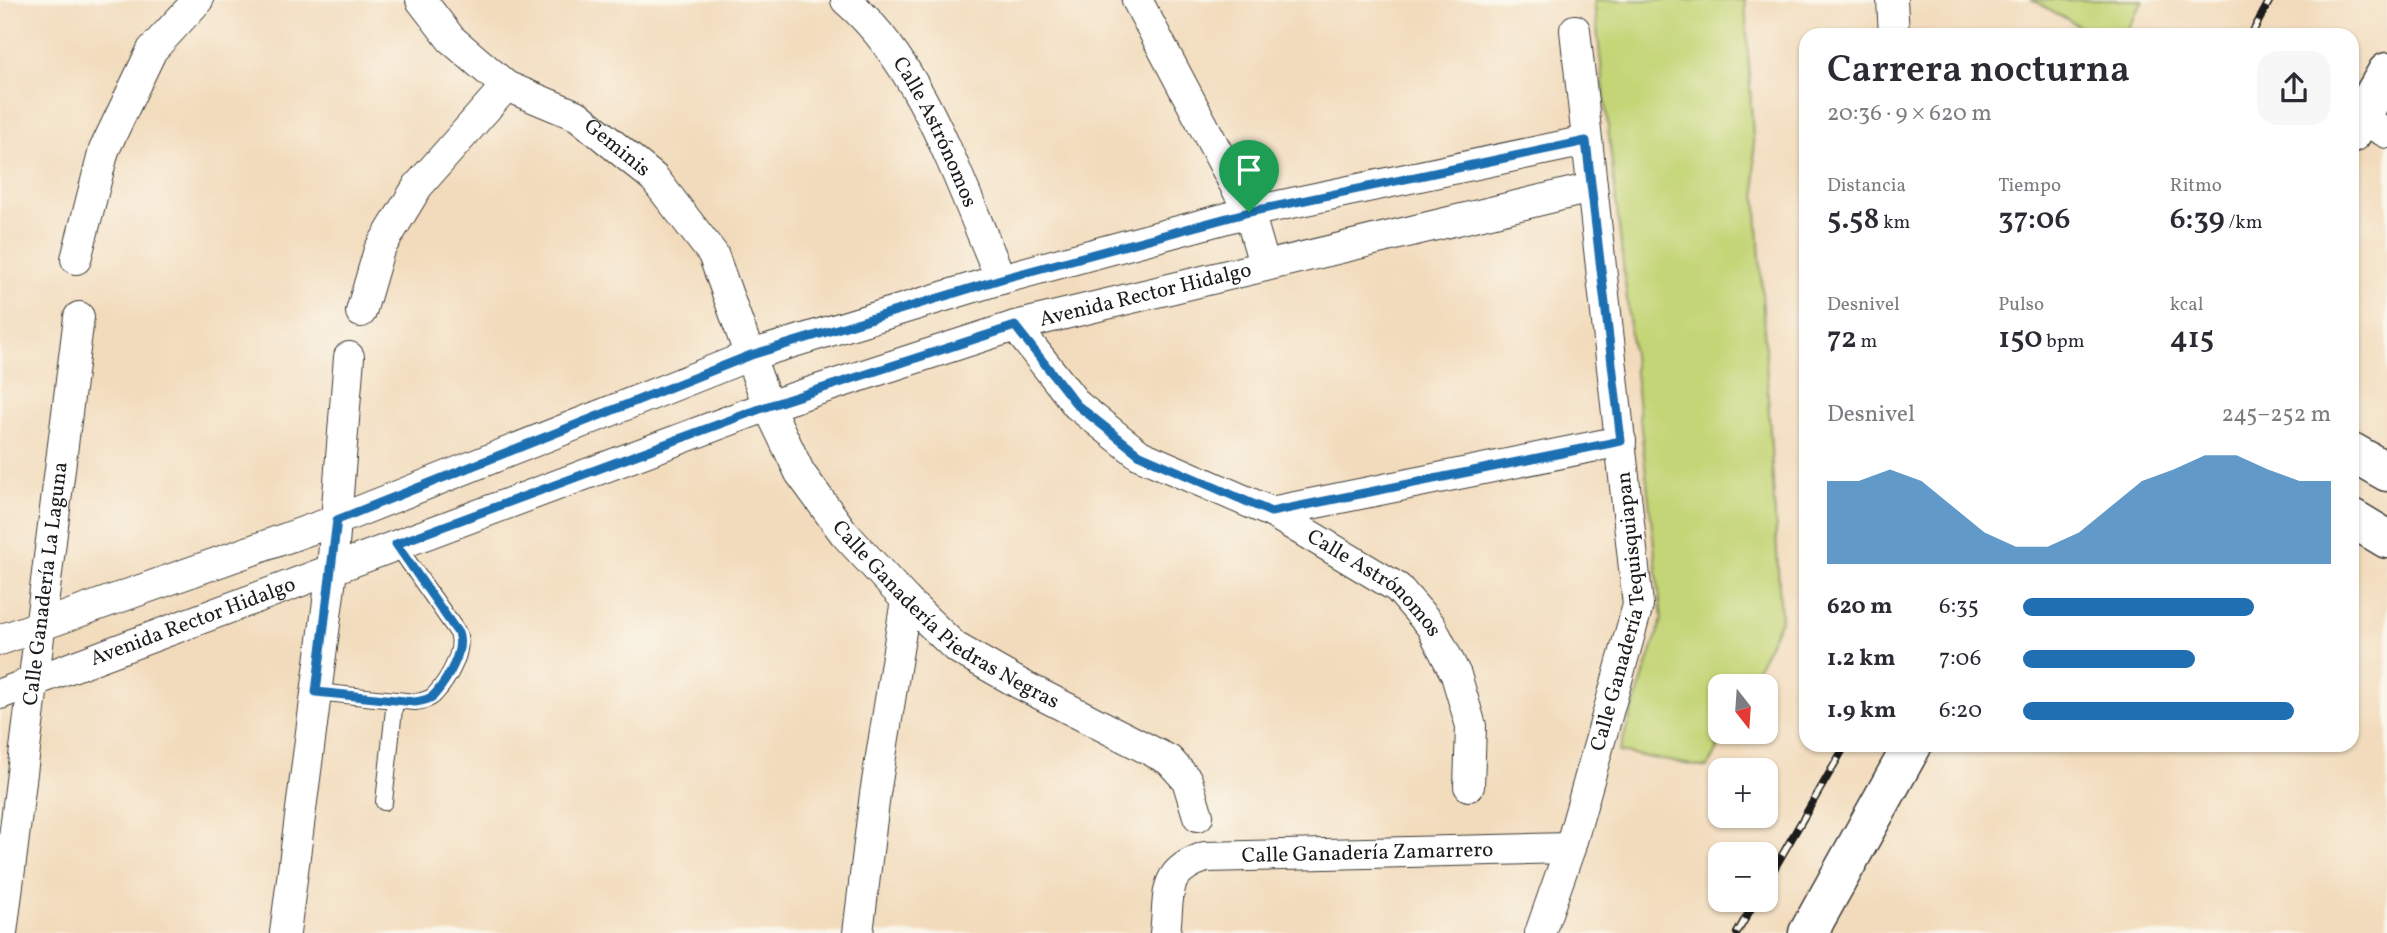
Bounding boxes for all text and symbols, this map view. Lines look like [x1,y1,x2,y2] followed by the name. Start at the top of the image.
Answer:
[1827,45,2130,98] text: Carrera nocturna
[885,51,984,212] street label: Calle Astrónomos
[2257,51,2331,125] button: share
[1827,98,1992,130] text: 20:36 · 9 × 620 m
[578,112,657,184] street label: Geminis
[1219,140,1279,212] pin
[1230,151,1268,189] icon: arrive
[1827,173,1906,199] text: Distancia
[1998,173,2061,199] text: Tiempo
[2170,173,2222,199] text: Ritmo
[1827,199,1879,241] text: 5.58
[1998,199,2071,241] text: 37:06
[2170,199,2225,241] text: 6:39
[1879,210,1910,236] text: km
[2225,210,2263,236] text: /km
[1036,255,1254,334] street label: Avenida Rector Hidalgo
[1827,292,1900,318] text: Desnivel
[1998,292,2044,318] text: Pulso
[2170,292,2203,318] text: kcal
[1827,318,1857,360] text: 72
[1998,318,2043,360] text: 150
[2170,318,2214,360] text: 415
[1857,329,1877,355] text: m
[2043,329,2084,355] text: bpm
[1827,399,1915,431] text: Desnivel
[2221,399,2331,431] text: 245–252 m
[16,460,75,707] street label: Calle Ganadería La Laguna
[1583,470,1652,754] street label: Calle Ganadería Tequisquiapan
[825,514,1064,716] street label: Calle Ganadería Piedras Negras
[1301,522,1449,642] street label: Calle Astrónomos
[86,570,300,673] street label: Avenida Rector Hidalgo
[1827,591,1893,623] text: 620 m
[1939,591,1979,623] text: 6:35
[1827,643,1896,675] text: 1.2 km
[1939,643,1981,675] text: 7:06
[1708,674,1778,744] north arrow
[1708,674,1778,912] map controls
[1827,695,1896,727] text: 1.9 km
[1939,695,1982,727] text: 6:20
[1708,758,1778,828] button: +
[1241,835,1494,871] street label: Calle Ganadería Zamarrero
[1708,842,1778,912] button: −

